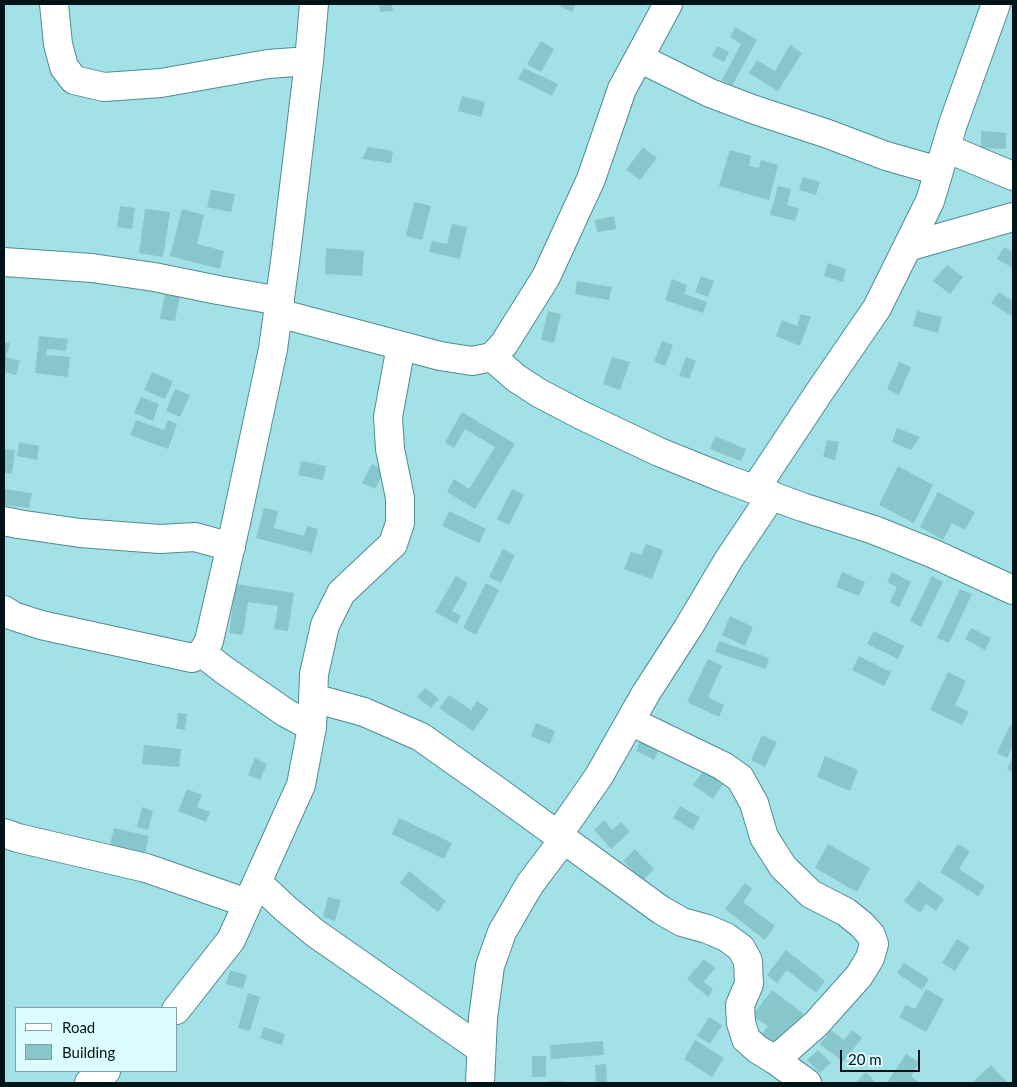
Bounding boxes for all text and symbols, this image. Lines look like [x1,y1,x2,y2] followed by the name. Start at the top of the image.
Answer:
[15,1007,178,1072] legend
[62,1018,95,1036] text: Road
[842,1040,922,1072] scale bar
[62,1043,115,1061] text: Building
[848,1050,882,1068] text: 20 m

